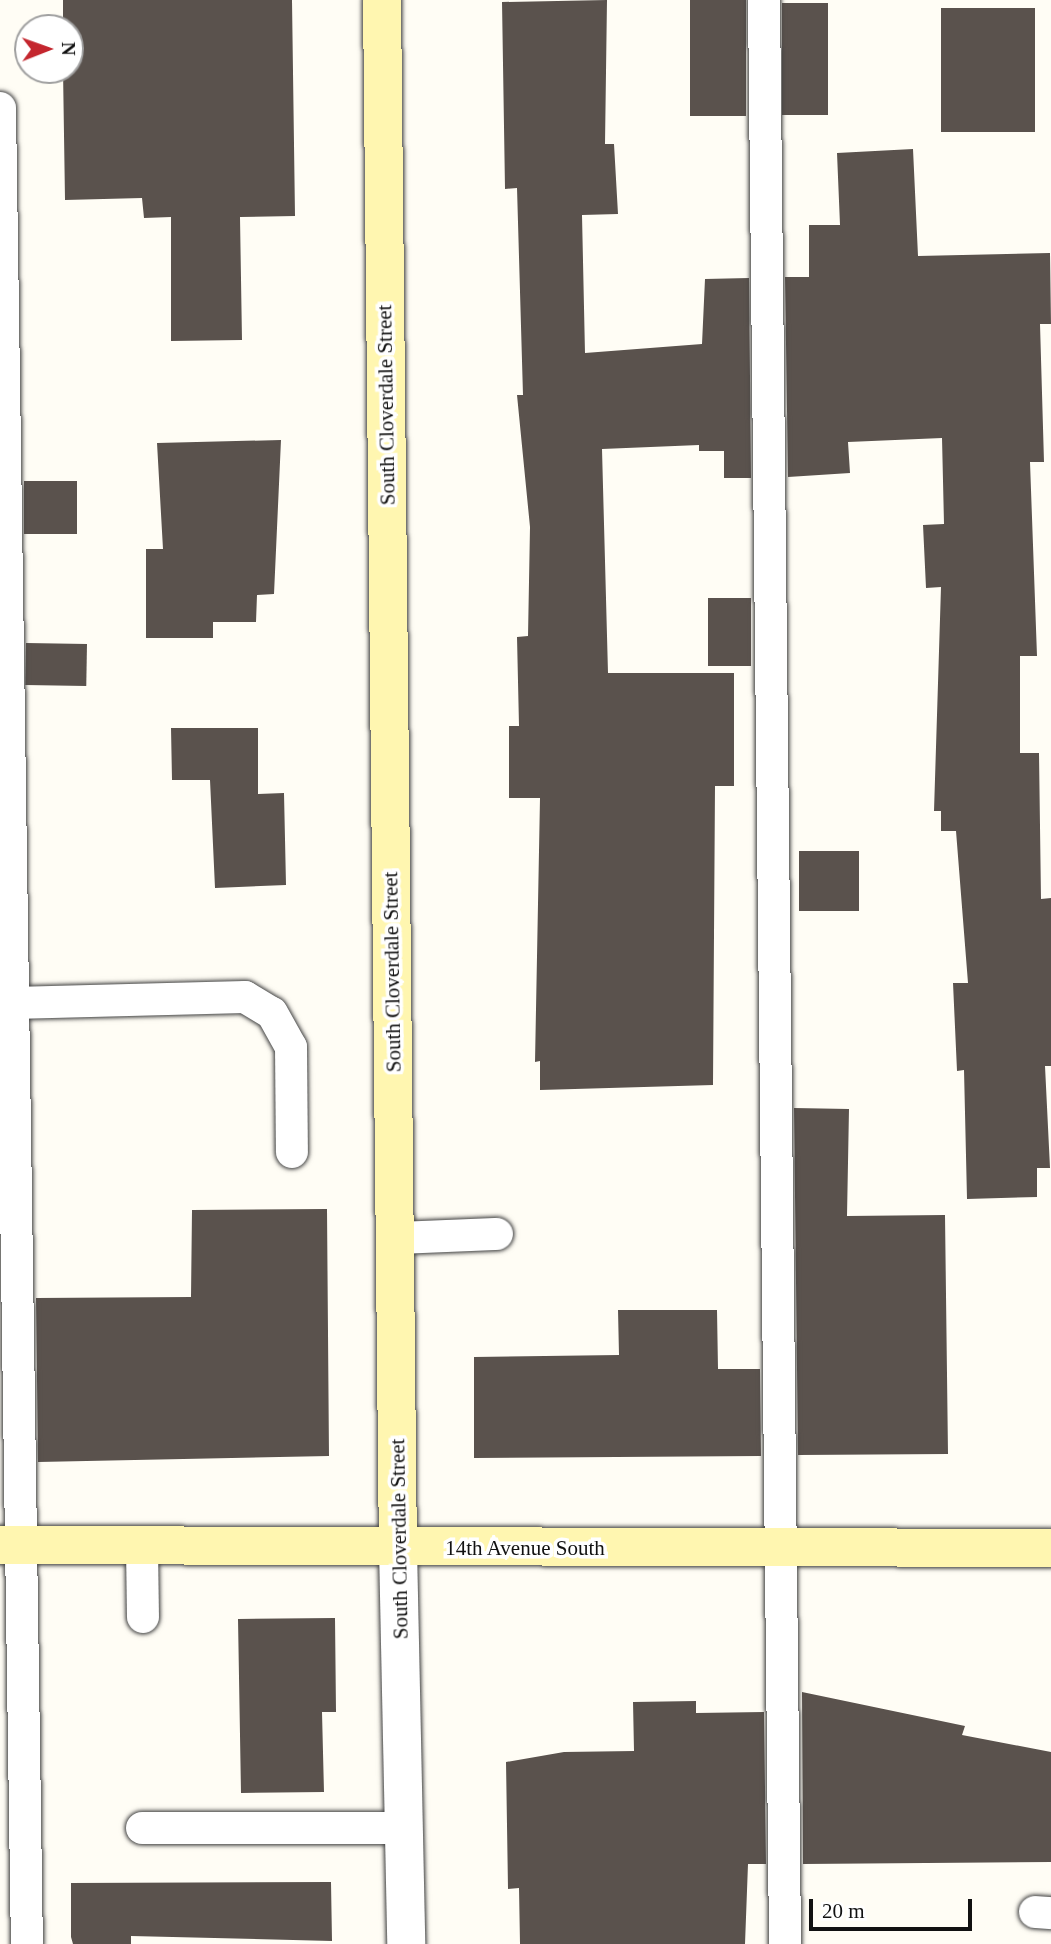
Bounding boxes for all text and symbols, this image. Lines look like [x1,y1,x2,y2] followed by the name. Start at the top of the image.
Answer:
[14,14,84,84] north arrow
[58,42,79,56] text: N
[372,304,400,506] street label: South Cloverdale Street
[378,871,406,1073] street label: South Cloverdale Street
[385,1438,413,1640] street label: South Cloverdale Street
[445,1535,605,1561] street label: 14th Avenue South
[813,1884,976,1928] scale bar
[822,1899,865,1923] text: 20 m

